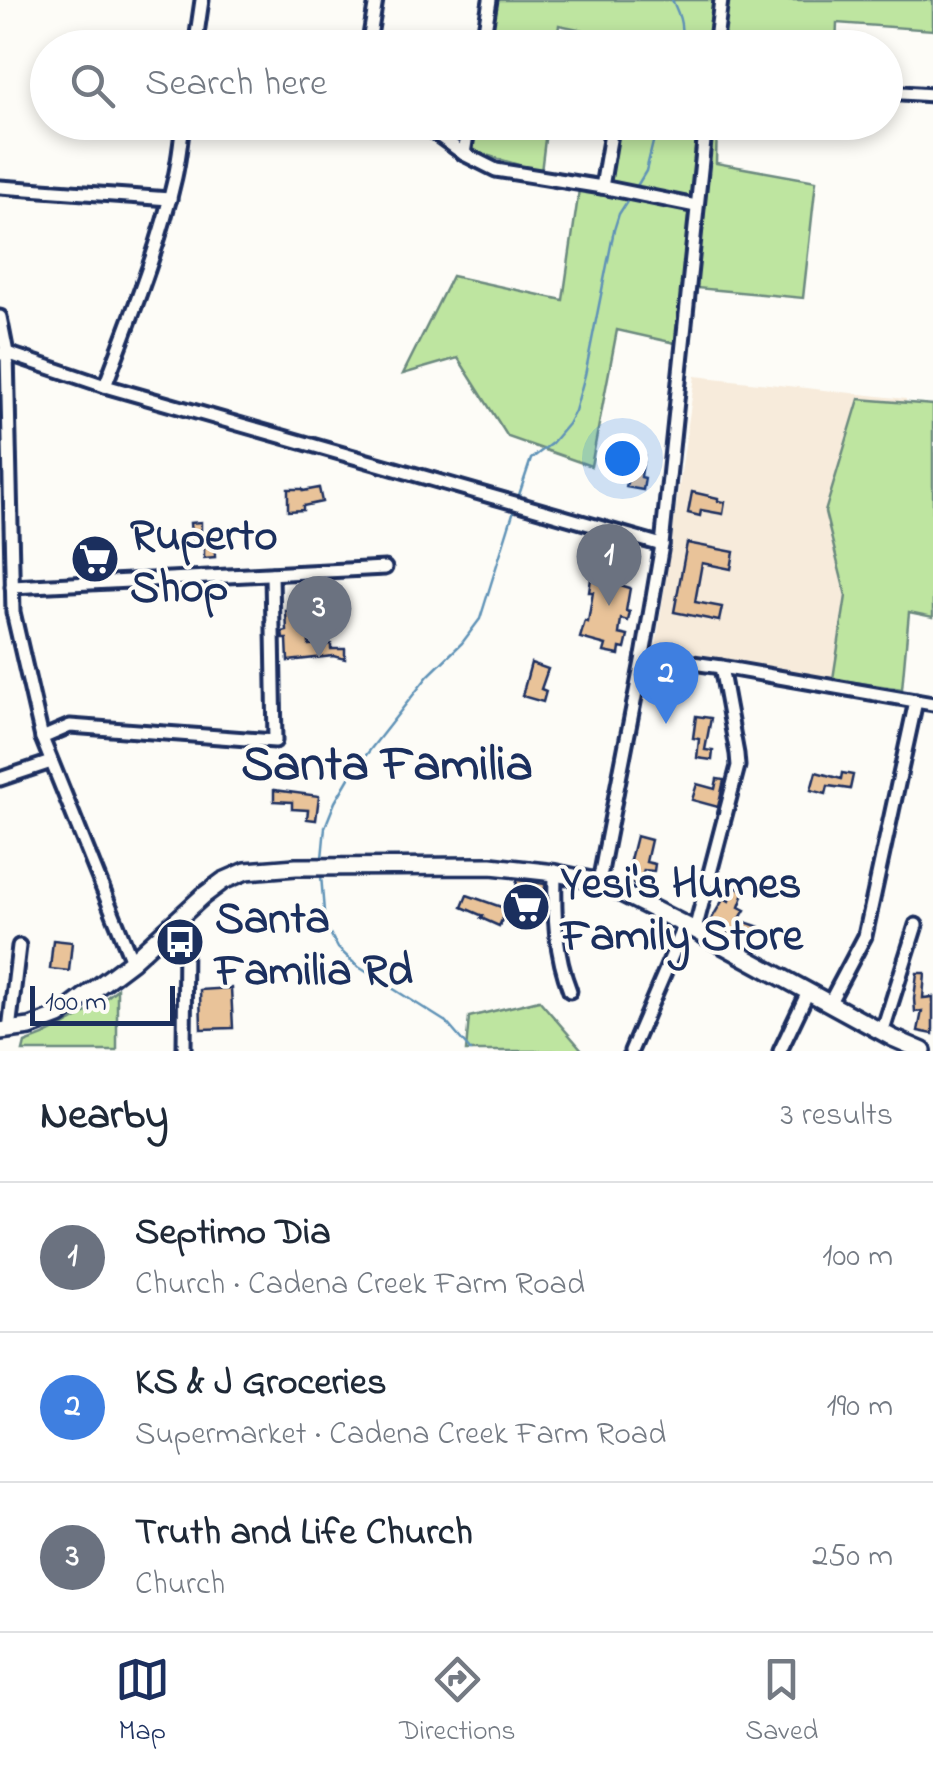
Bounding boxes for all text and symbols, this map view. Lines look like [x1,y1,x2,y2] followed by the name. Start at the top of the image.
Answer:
[30,30,903,140] search box
[145,57,327,113] text: Search here
[65,58,120,113] icon: search
[597,433,648,484] your location
[130,505,278,623] place label: Ruperto Shop
[576,524,642,606] pin: 1
[69,533,121,585] supermarket icon: Ruperto Shop
[286,576,352,658] pin: 3
[634,642,698,724] pin: 2
[241,730,533,803] district label: Santa Familia
[559,853,805,971] place label: Yesi's Humes Family Store
[500,881,552,933] supermarket icon: Yesi's Humes Family Store
[213,888,414,1006] place label: Santa Familia Rd
[154,916,206,968] bus stop icon: Santa Familia Rd
[30,981,175,1026] scale bar
[45,983,107,1024] text: 100 m
[40,1086,168,1147] text: Nearby
[781,1093,893,1140] text: 3 results
[135,1206,331,1262] text: Septimo Dia
[67,1234,78,1281] text: 1
[822,1234,893,1281] text: 100 m
[135,1262,585,1309] text: Church · Cadena Creek Farm Road
[135,1356,387,1412] text: KS & J Groceries
[65,1384,80,1431] text: 2
[827,1384,893,1431] text: 190 m
[135,1412,666,1459] text: Supermarket · Cadena Creek Farm Road
[135,1506,473,1562] text: Truth and Life Church
[66,1534,79,1581] text: 3
[812,1534,893,1581] text: 250 m
[135,1562,225,1609] text: Church
[115,1652,170,1753] tab: Map
[399,1652,516,1753] tab: Directions
[745,1652,818,1753] tab: Saved

